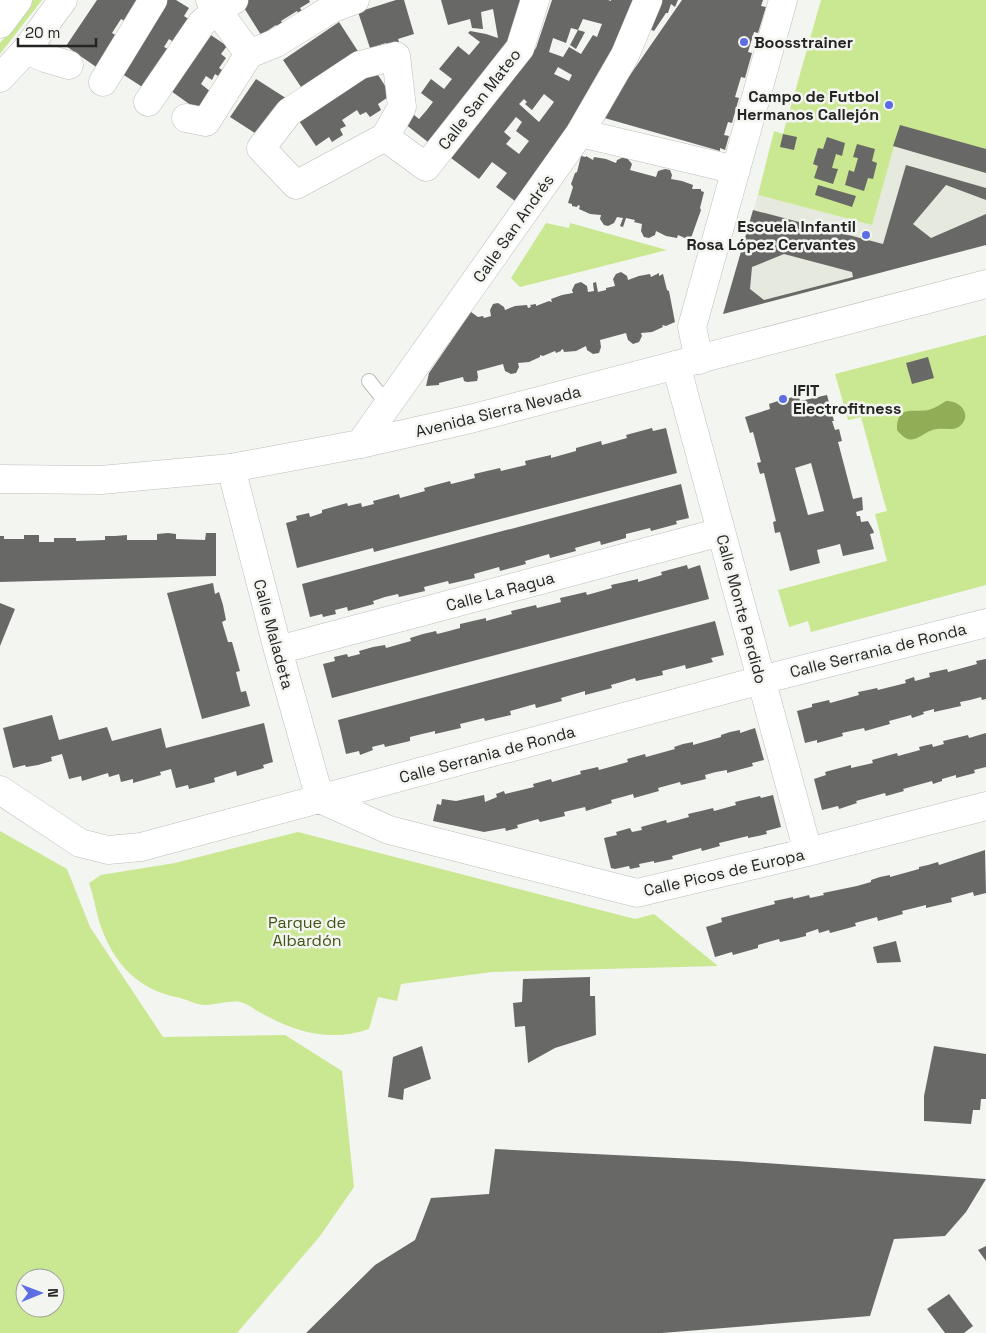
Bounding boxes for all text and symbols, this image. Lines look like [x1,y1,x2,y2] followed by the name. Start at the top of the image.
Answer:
[18,15,95,47] scale bar
[25,23,60,42] text: 20 m
[754,32,853,53] place label: Boosstrainer
[738,36,750,48] marker: Boosstrainer
[433,44,525,154] street label: Calle San Mateo
[737,86,879,125] place label: Campo de Futbol Hermanos Callejón
[883,99,895,111] marker: Campo de Futbol Hermanos Callejón
[468,170,559,287] street label: Calle San Andrés
[686,216,856,255] place label: Escuela Infantil Rosa López Cervantes
[860,229,872,241] marker: Escuela Infantil Rosa López Cervantes
[793,380,901,419] place label: IFIT Electrofitness
[413,381,583,442] street label: Avenida Sierra Nevada
[777,393,789,405] marker: IFIT Electrofitness
[711,532,772,686] street label: Calle Monte Perdido
[444,567,557,616] street label: Calle La Ragua
[249,577,298,691] street label: Calle Maladeta
[788,618,969,683] street label: Calle Serrania de Ronda
[397,721,577,788] street label: Calle Serrania de Ronda
[642,844,807,901] street label: Calle Picos de Europa
[268,912,346,951] park label: Parque de Albardón
[15,1268,65,1318] north arrow
[44,1288,62,1298] text: N

